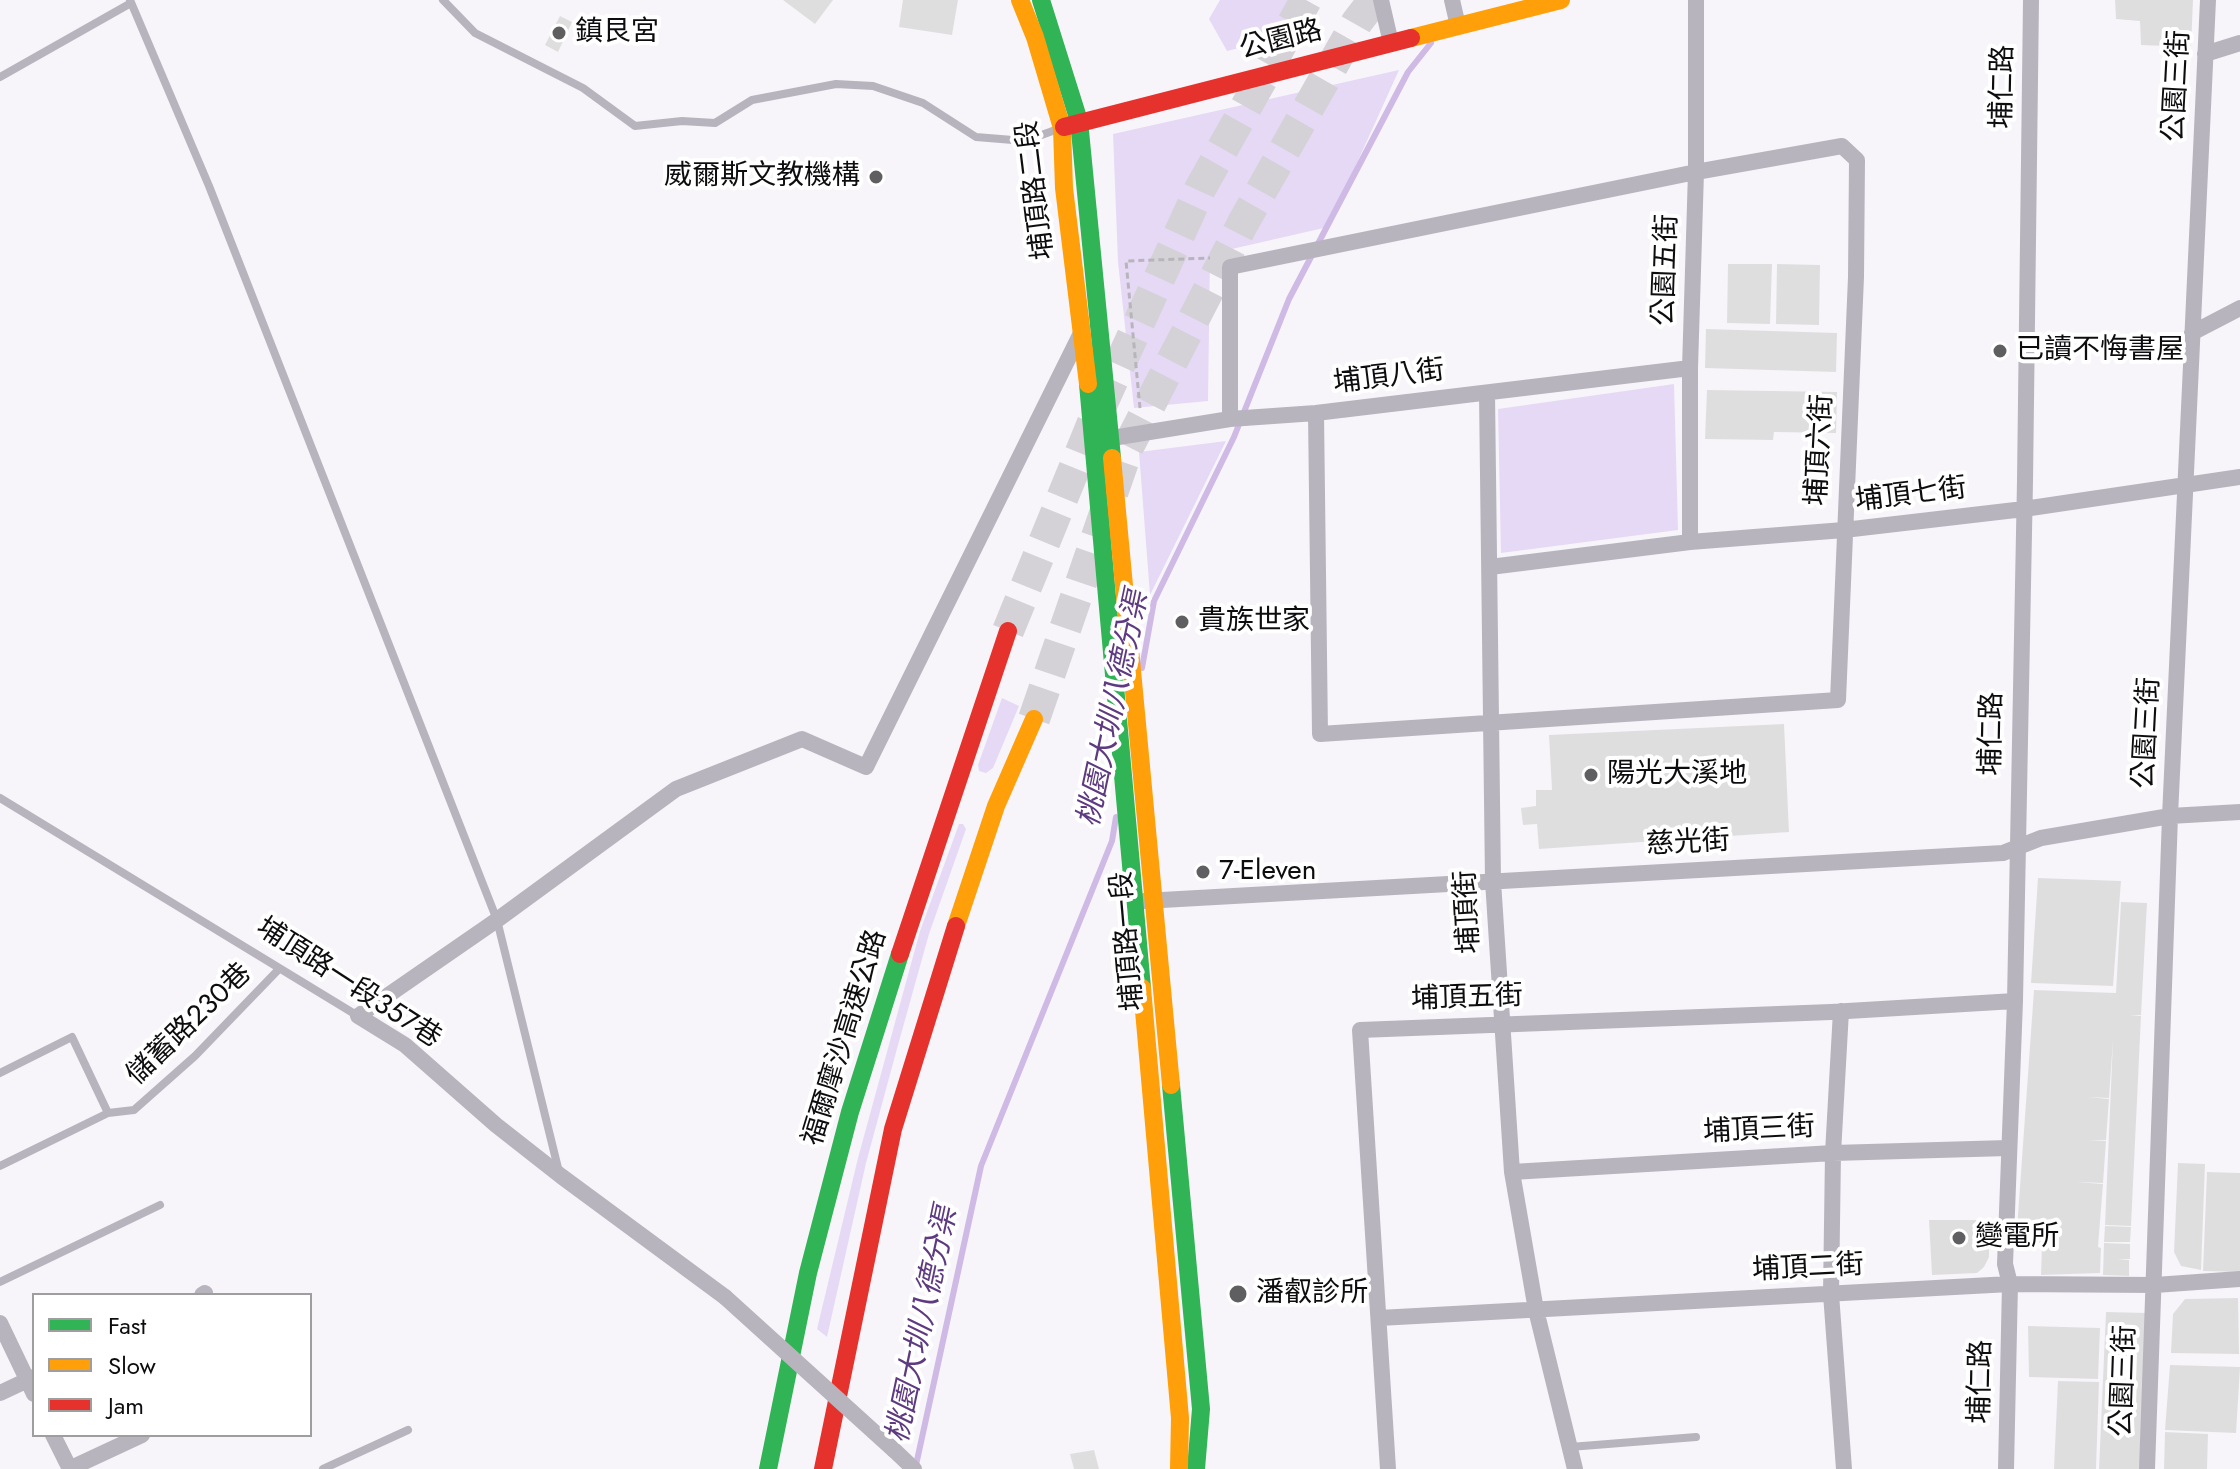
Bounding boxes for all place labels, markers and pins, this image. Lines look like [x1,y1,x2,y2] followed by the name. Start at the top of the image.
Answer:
[575,16,659,50] place label: 鎮艮宮
[550,24,568,42] marker: 鎮艮宮
[664,160,860,194] place label: 威爾斯文教機構
[867,168,885,186] marker: 威爾斯文教機構
[2016,334,2184,368] place label: 已讀不悔書屋
[1991,342,2009,360] marker: 已讀不悔書屋
[1198,605,1310,639] place label: 貴族世家
[1173,613,1191,631] marker: 貴族世家
[1607,758,1747,792] place label: 陽光大溪地
[1582,766,1600,784] marker: 陽光大溪地
[1219,855,1316,889] place label: 7-Eleven
[1194,863,1212,881] marker: 7-Eleven
[1975,1221,2059,1255] place label: 變電所
[1950,1229,1968,1247] marker: 變電所
[1256,1277,1368,1311] place label: 潘叡診所
[1227,1283,1249,1305] marker: 潘叡診所

